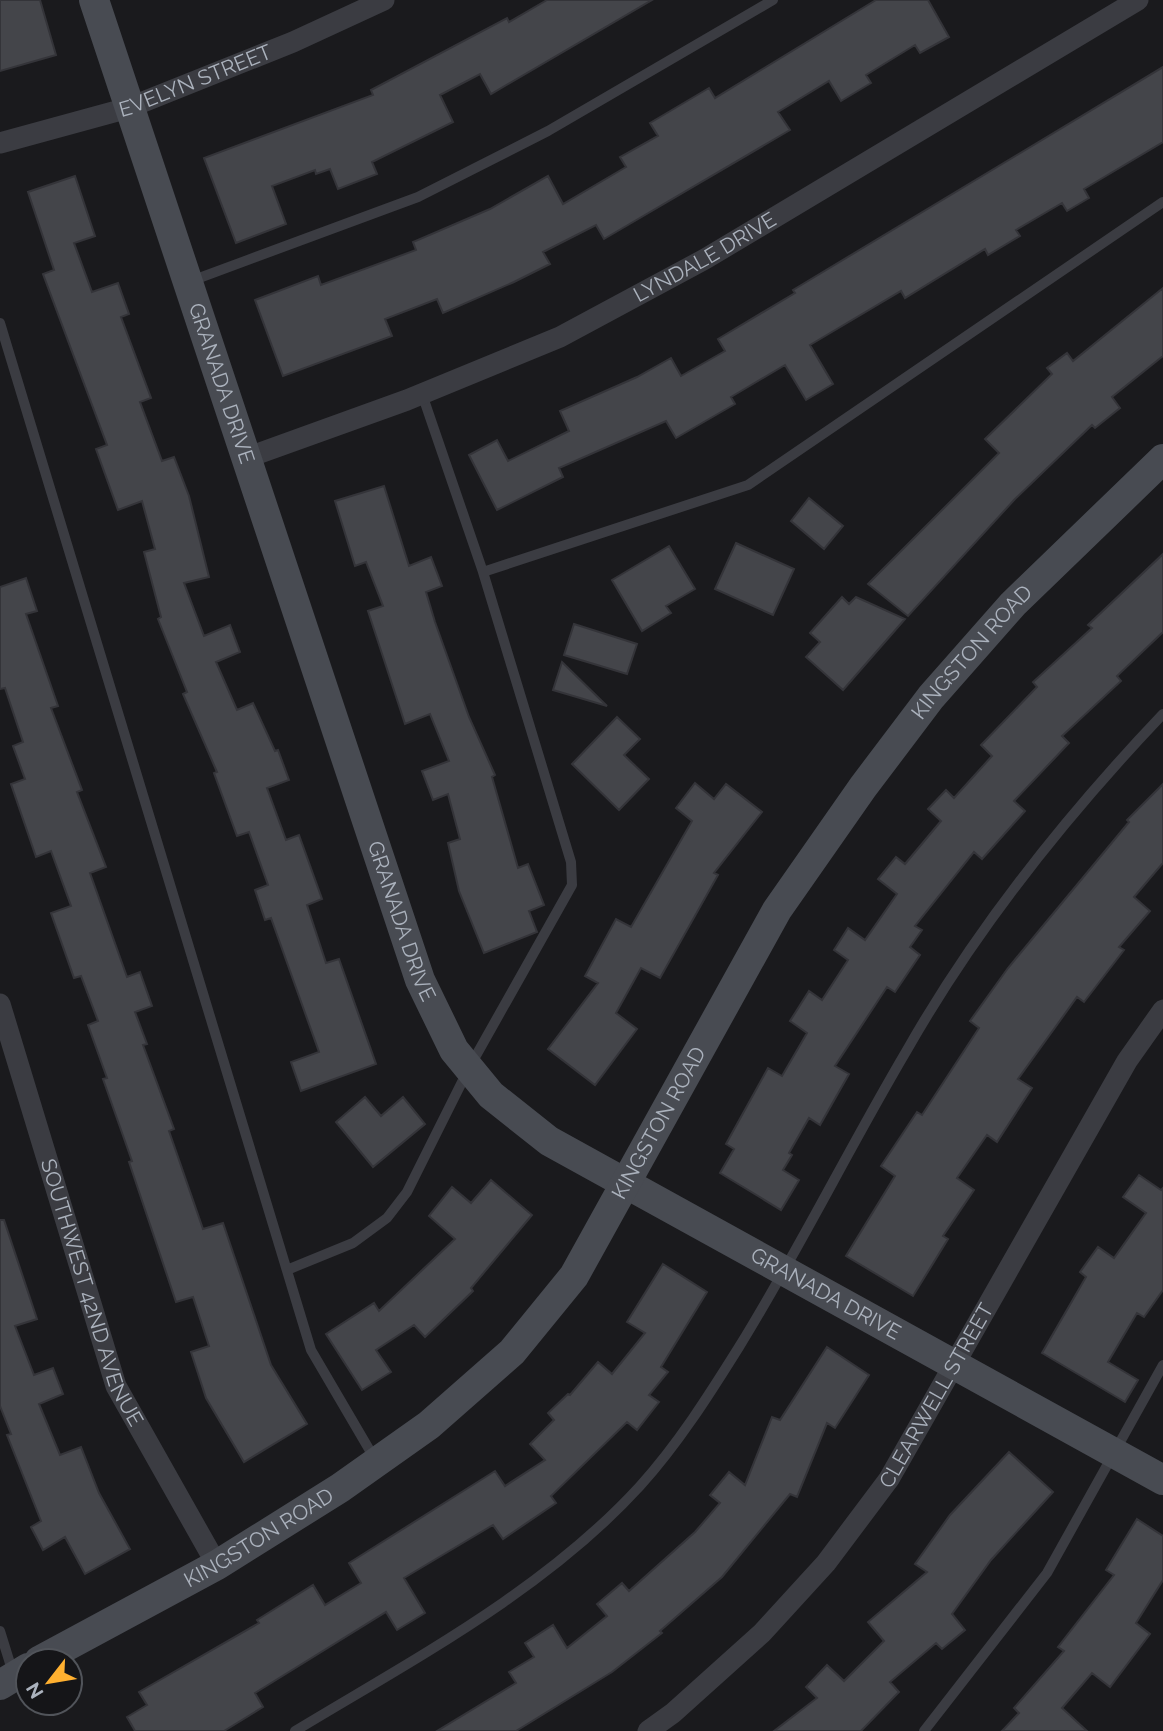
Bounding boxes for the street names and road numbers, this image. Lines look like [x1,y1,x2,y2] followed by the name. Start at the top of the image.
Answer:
[116,39,275,122] street label: EVELYN STREET
[629,206,780,307] street label: LYNDALE DRIVE
[184,300,260,467] street label: GRANADA DRIVE
[906,579,1037,724] street label: KINGSTON ROAD
[363,838,441,1005] street label: GRANADA DRIVE
[606,1042,711,1203] street label: KINGSTON ROAD
[36,1156,149,1430] street label: SOUTHWEST 42ND AVENUE
[746,1242,905,1345] street label: GRANADA DRIVE
[873,1299,998,1493] street label: CLEARWELL STREET
[180,1482,338,1592] street label: KINGSTON ROAD

